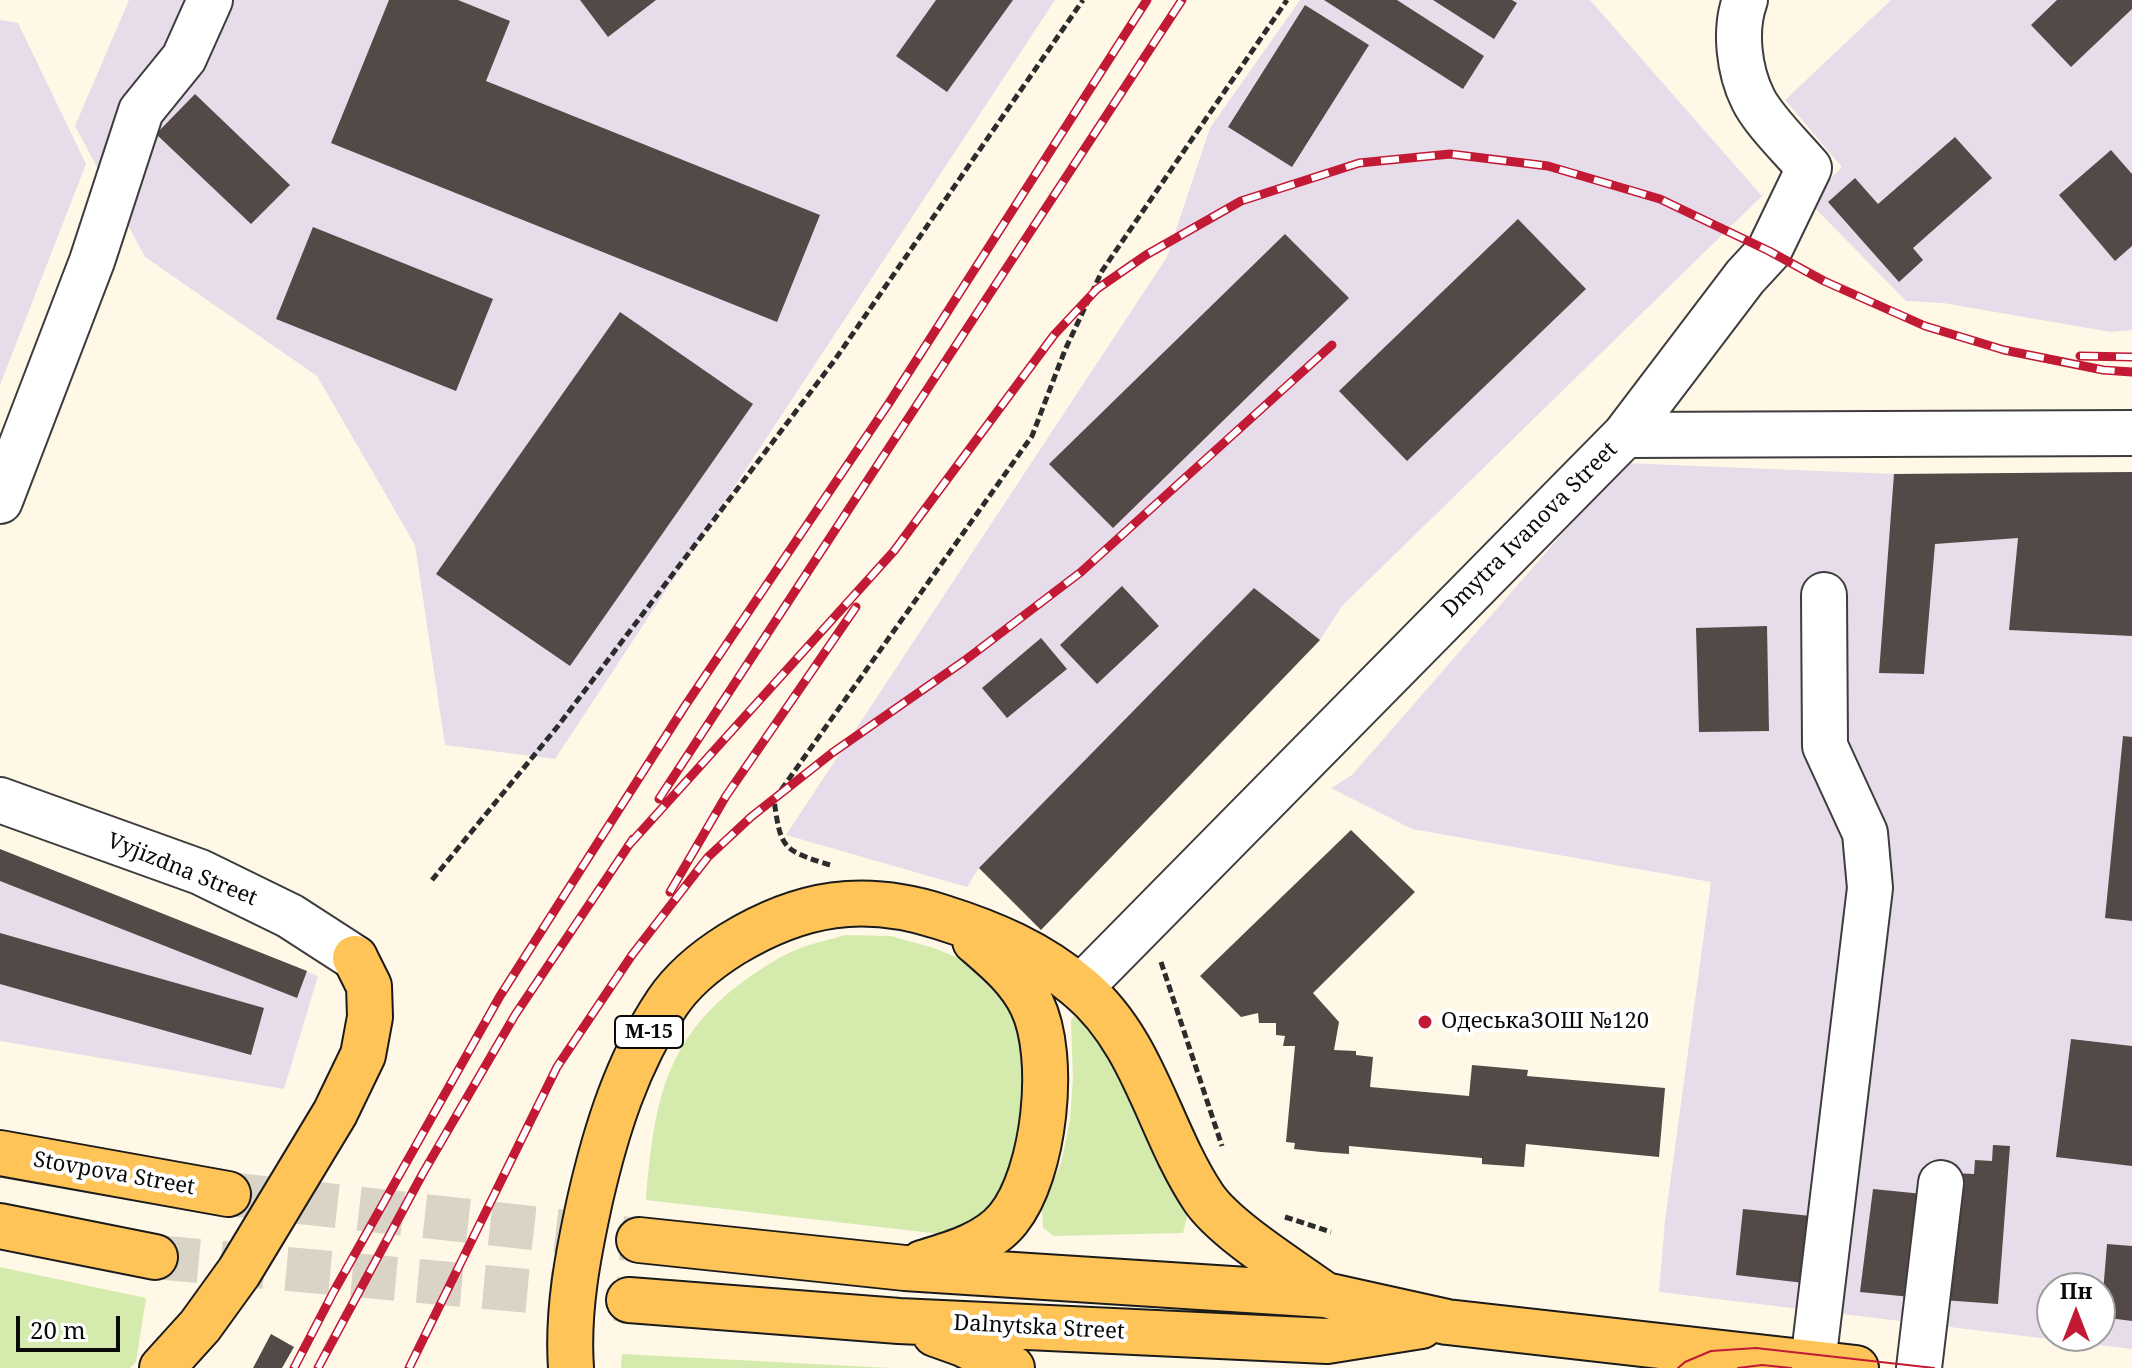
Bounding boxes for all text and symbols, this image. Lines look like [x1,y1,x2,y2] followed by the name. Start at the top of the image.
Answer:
[1437,437,1623,623] street label: Dmytra Ivanova Street
[103,828,261,912] street label: Vyjizdna Street
[1441,1009,1649,1035] place label: ОдеськаЗОШ №120
[1416,1013,1434,1031] marker: ОдеськаЗОШ №120
[615,1016,683,1048] road number: М-15
[31,1147,197,1201] street label: Stovpova Street
[2036,1272,2116,1352] north arrow
[2060,1275,2092,1305] text: Пн
[20,1300,124,1350] scale bar
[953,1310,1125,1346] street label: Dalnytska Street
[30,1313,86,1346] text: 20 m

